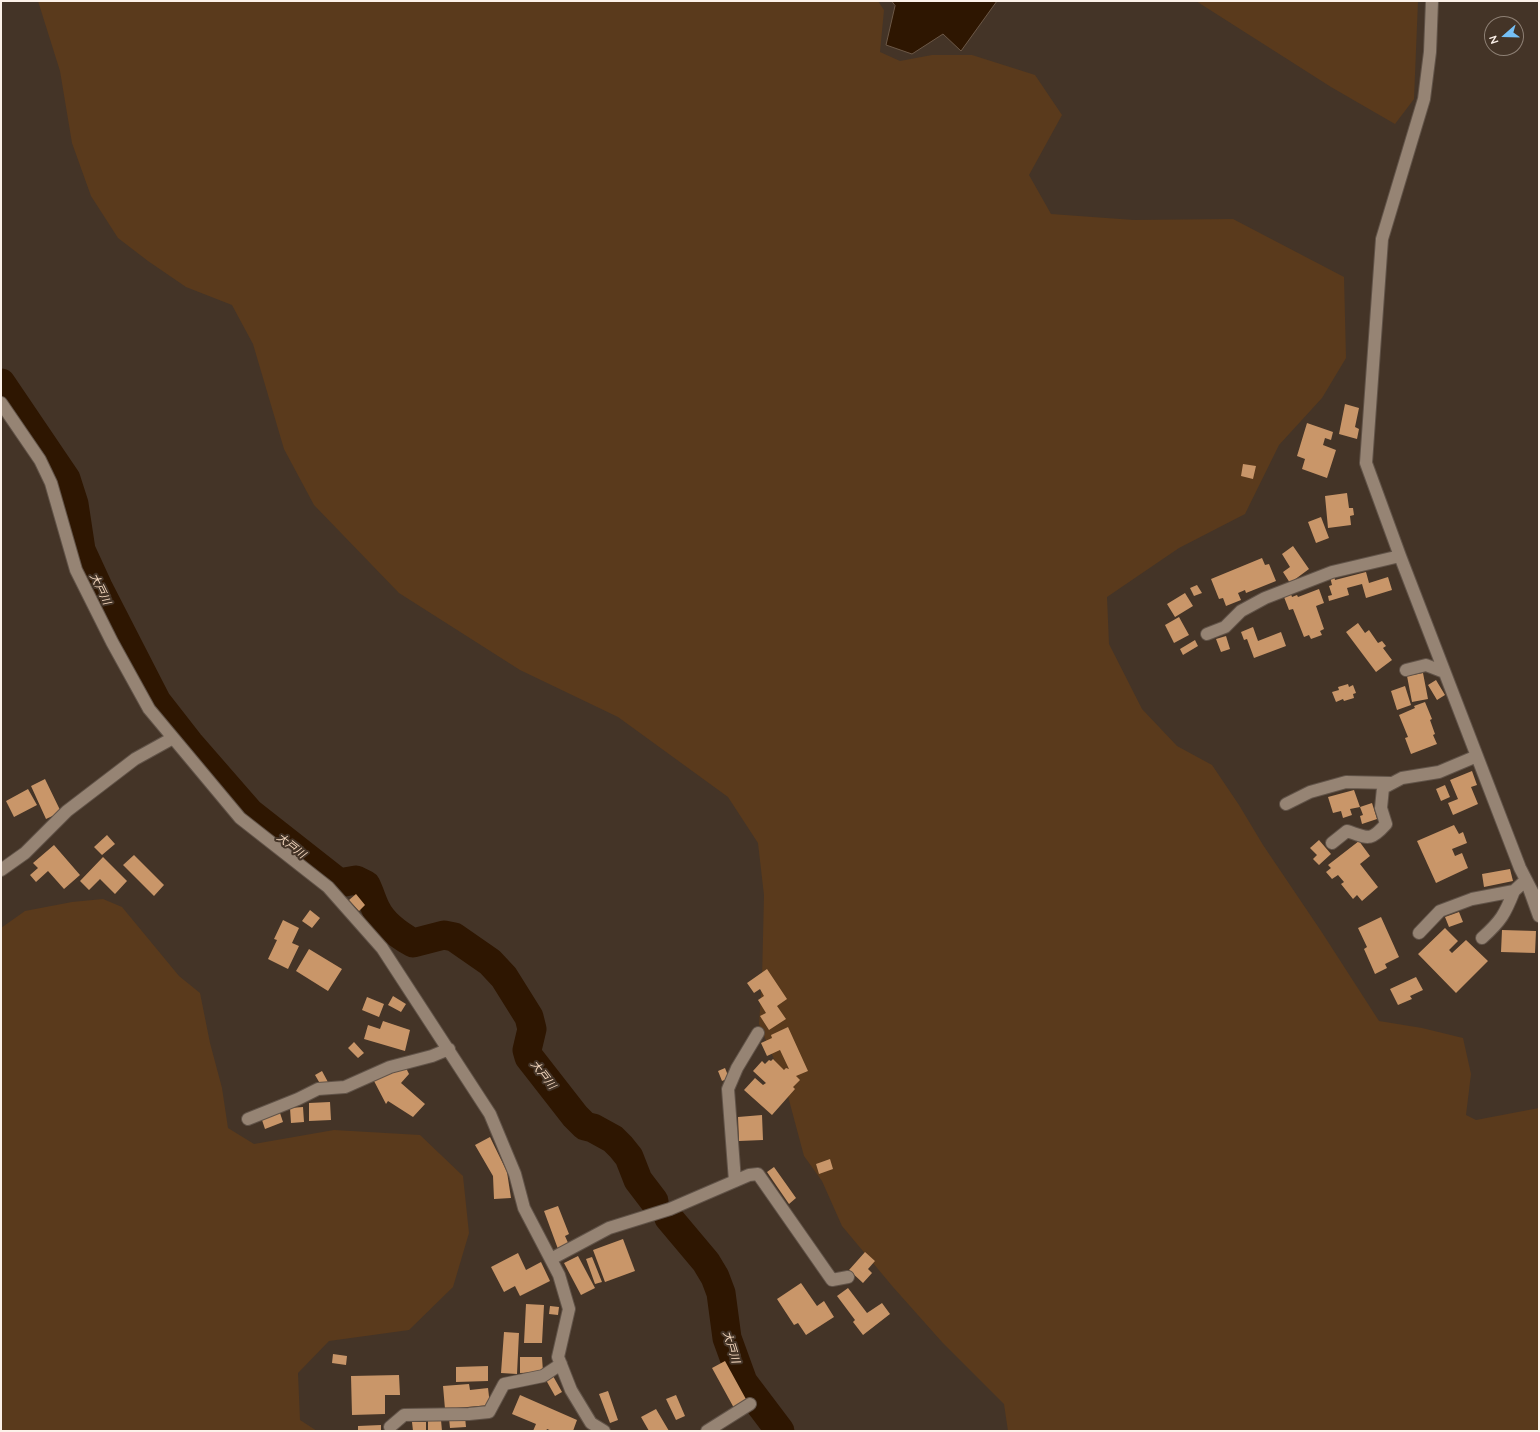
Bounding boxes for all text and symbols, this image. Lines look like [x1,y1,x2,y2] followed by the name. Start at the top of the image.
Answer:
[1484,16,1524,56] north arrow
[1486,34,1502,46] text: N
[87,571,113,607] water label: 大戸川
[274,831,308,861] water label: 大戸川
[528,1058,558,1092] water label: 大戸川
[720,1329,742,1365] water label: 大戸川

